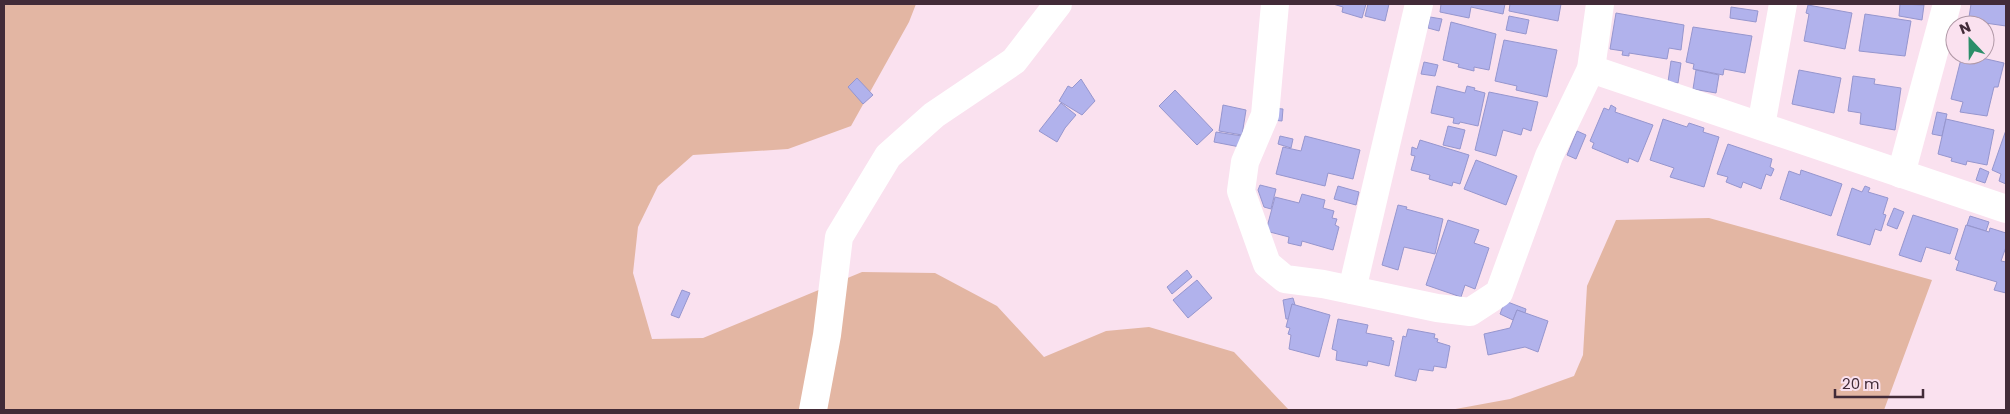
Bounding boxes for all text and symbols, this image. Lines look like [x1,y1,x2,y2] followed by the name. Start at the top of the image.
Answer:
[1945,15,1995,65] north arrow
[1957,17,1974,39] text: N
[1835,366,1922,398] scale bar
[1842,373,1880,394] text: 20 m

